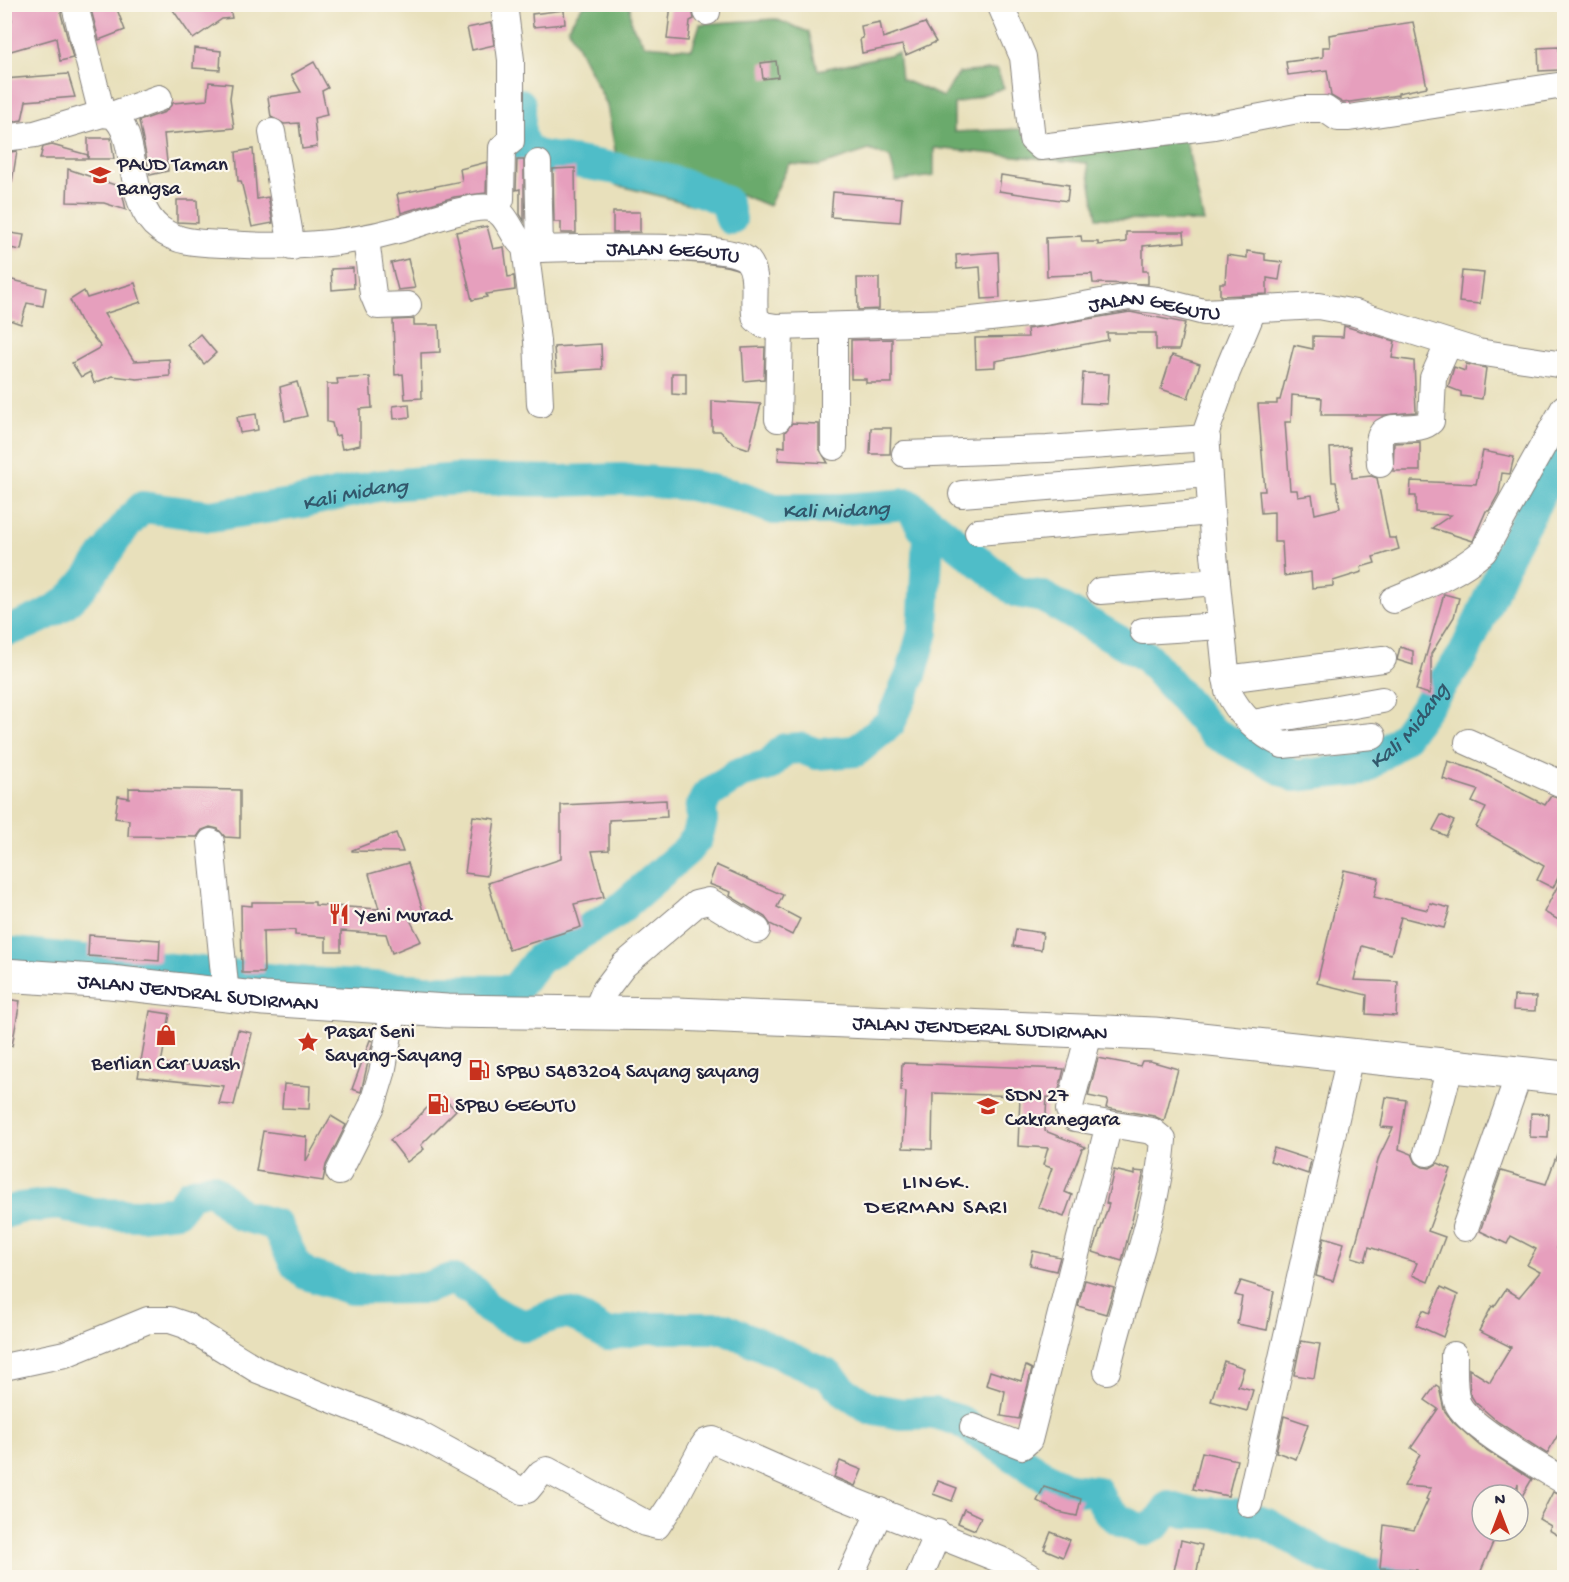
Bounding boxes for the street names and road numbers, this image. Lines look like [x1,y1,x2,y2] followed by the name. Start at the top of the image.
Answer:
[606,238,742,271] street label: JALAN GEGUTU
[1087,287,1221,329] street label: JALAN GEGUTU
[77,971,320,1019] street label: JALAN JENDRAL SUDIRMAN
[852,1012,1108,1048] street label: JALAN JENDERAL SUDIRMAN

